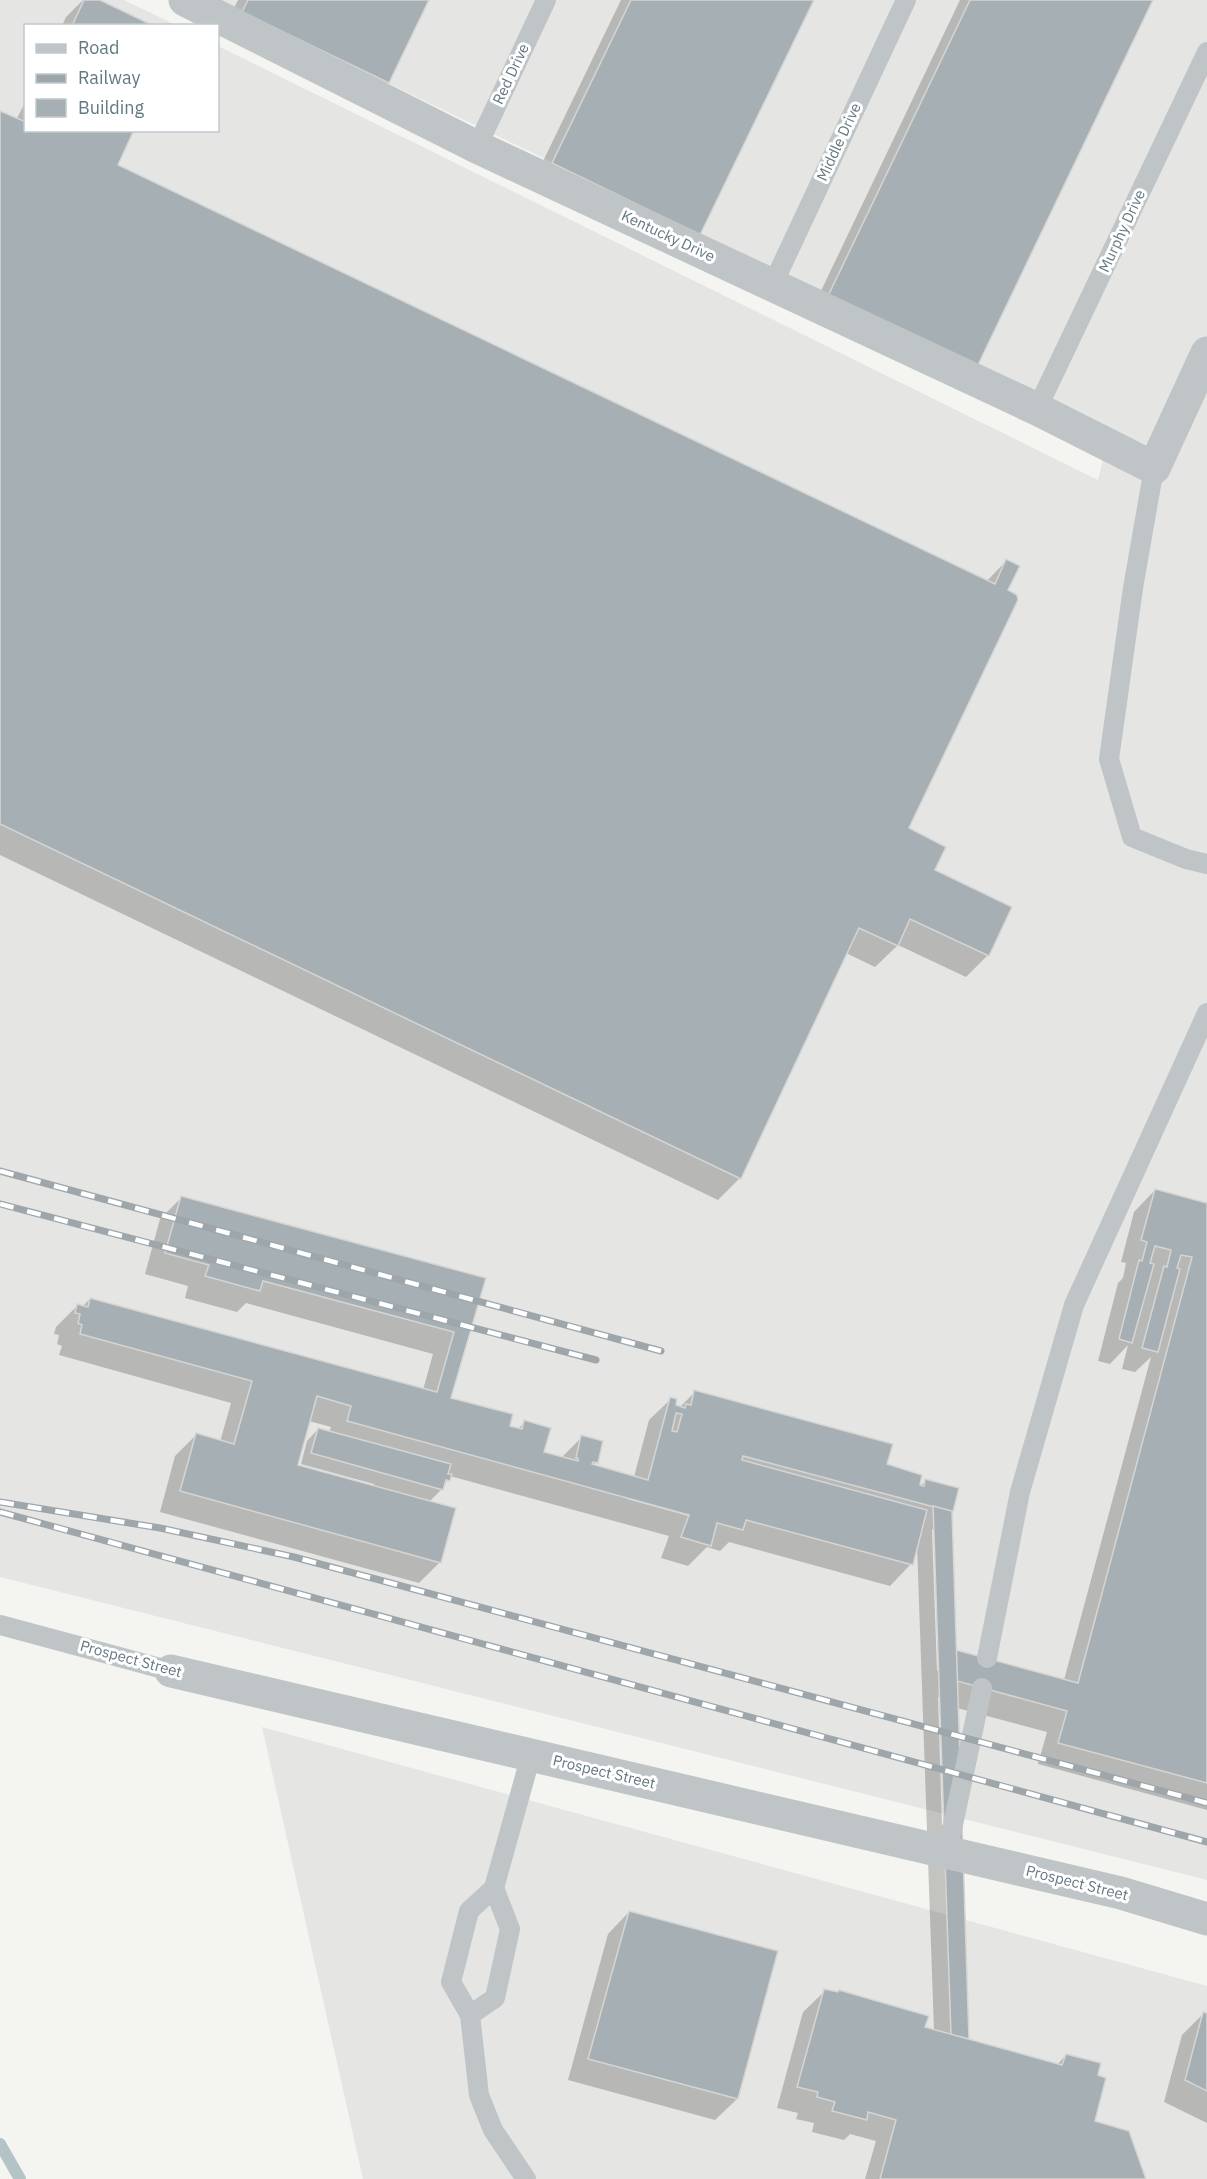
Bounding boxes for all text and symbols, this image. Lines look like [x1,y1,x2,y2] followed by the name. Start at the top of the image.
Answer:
[24,24,219,132] legend
[78,36,119,59] text: Road
[488,40,533,107] street label: Red Drive
[78,66,140,89] text: Railway
[78,96,145,119] text: Building
[812,100,865,184] street label: Middle Drive
[1094,186,1149,275] street label: Murphy Drive
[618,206,718,265] street label: Kentucky Drive
[78,1636,184,1681] street label: Prospect Street
[551,1751,657,1793] street label: Prospect Street
[1024,1861,1130,1904] street label: Prospect Street

